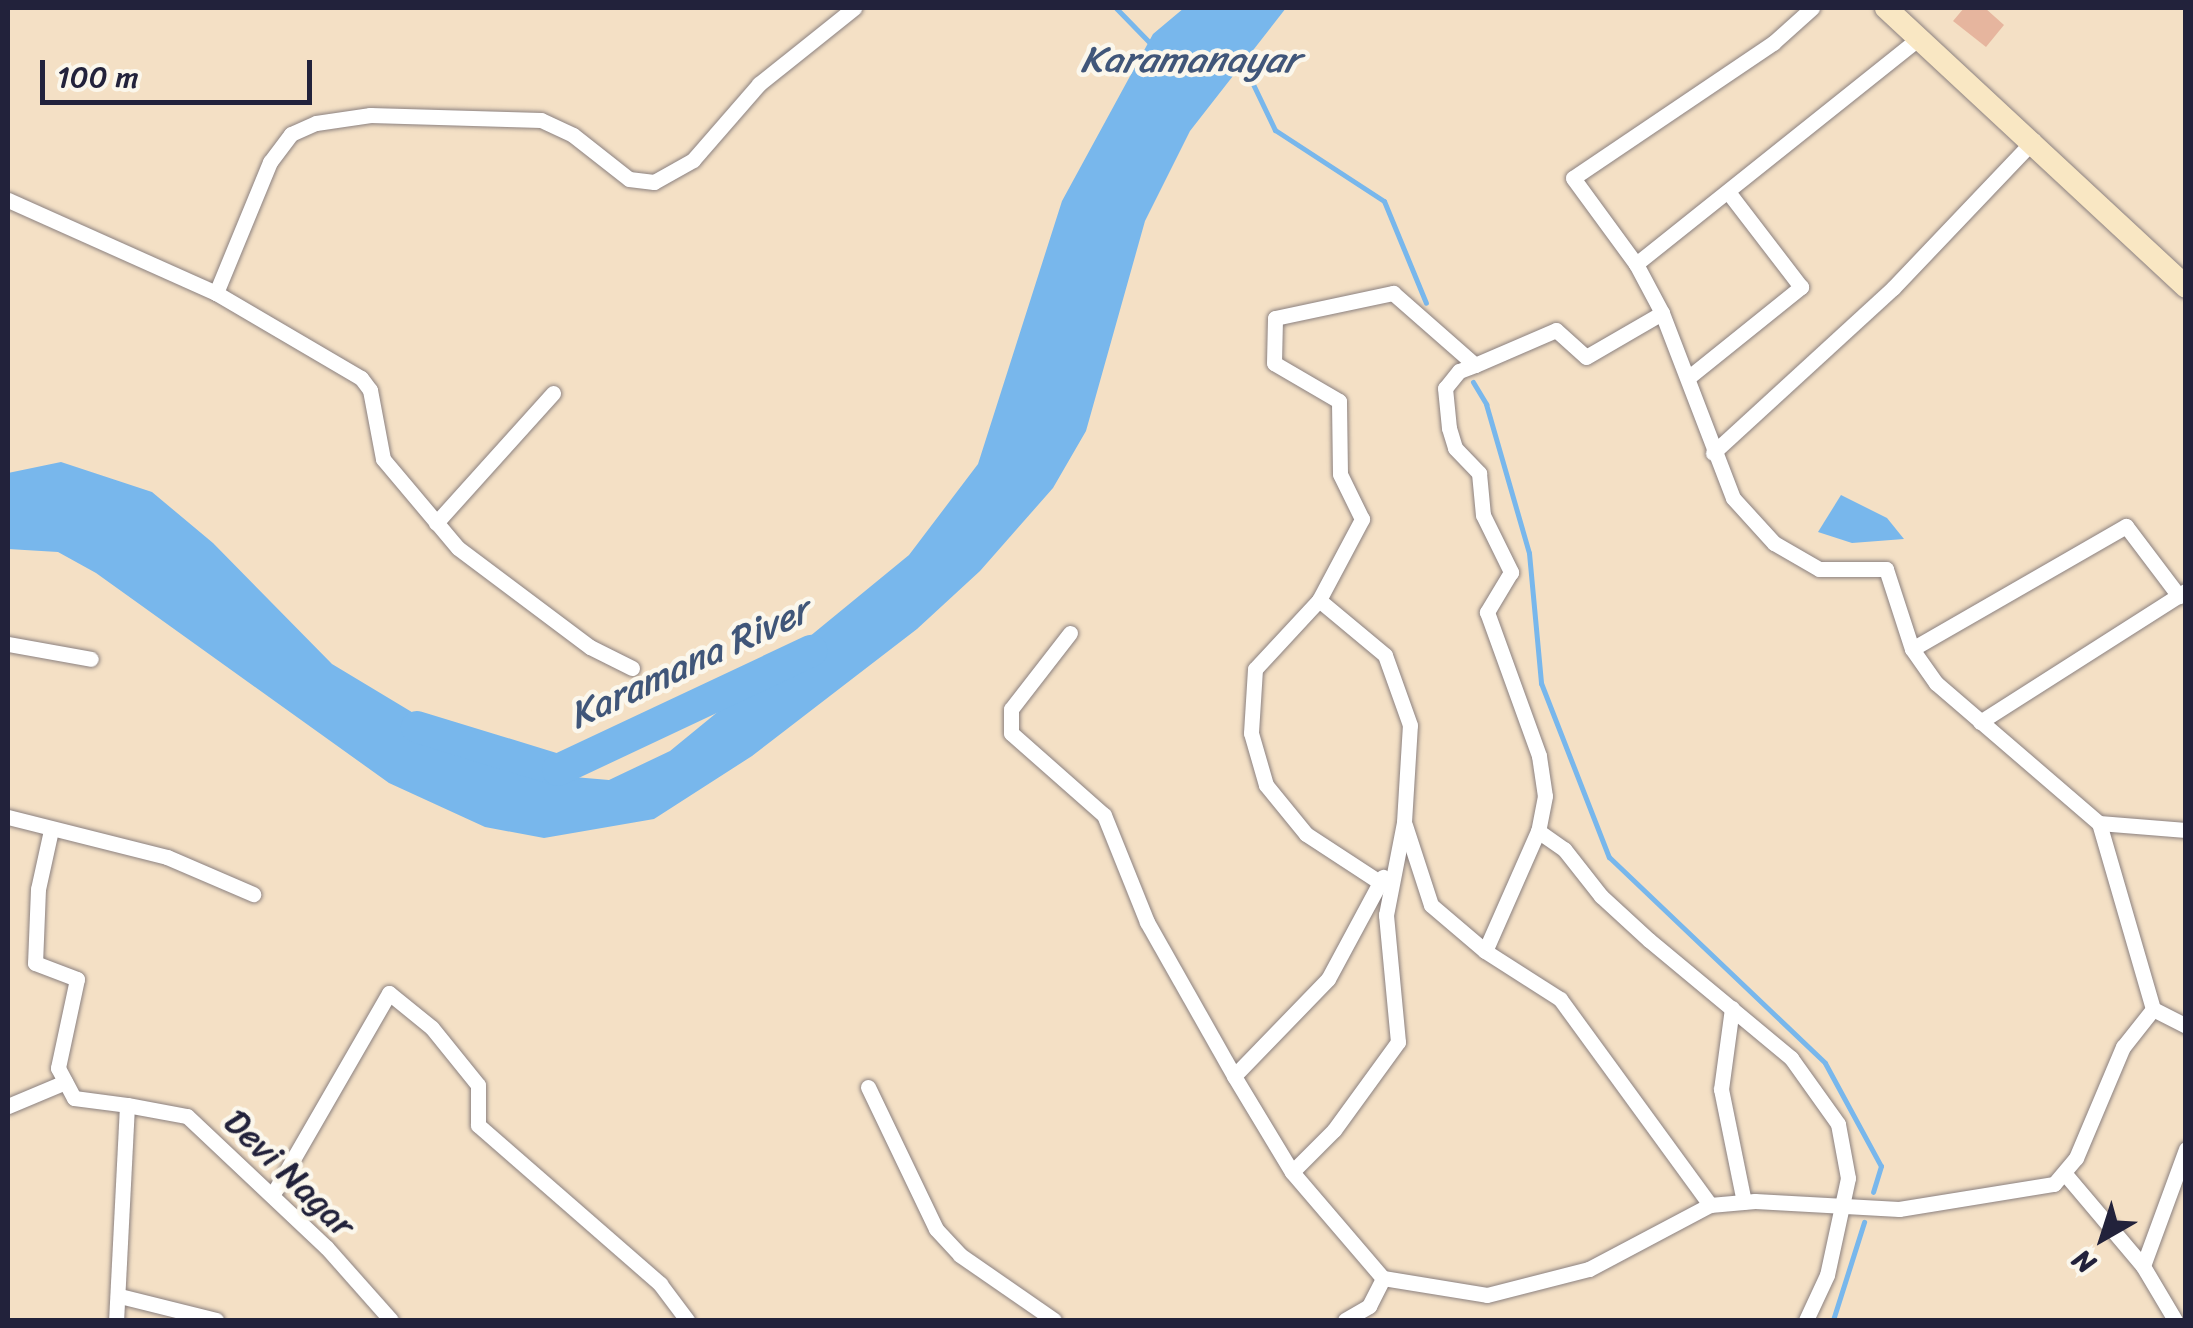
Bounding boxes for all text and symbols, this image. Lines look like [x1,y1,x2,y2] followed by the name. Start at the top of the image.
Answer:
[1080,37,1300,83] water label: Karamanayar
[45,40,318,102] scale bar
[57,50,139,104] text: 100 m
[561,587,817,739] water label: Karamana River
[216,1100,364,1246] street label: Devi Nagar
[2053,1188,2153,1288] north arrow
[2061,1237,2107,1287] text: N

